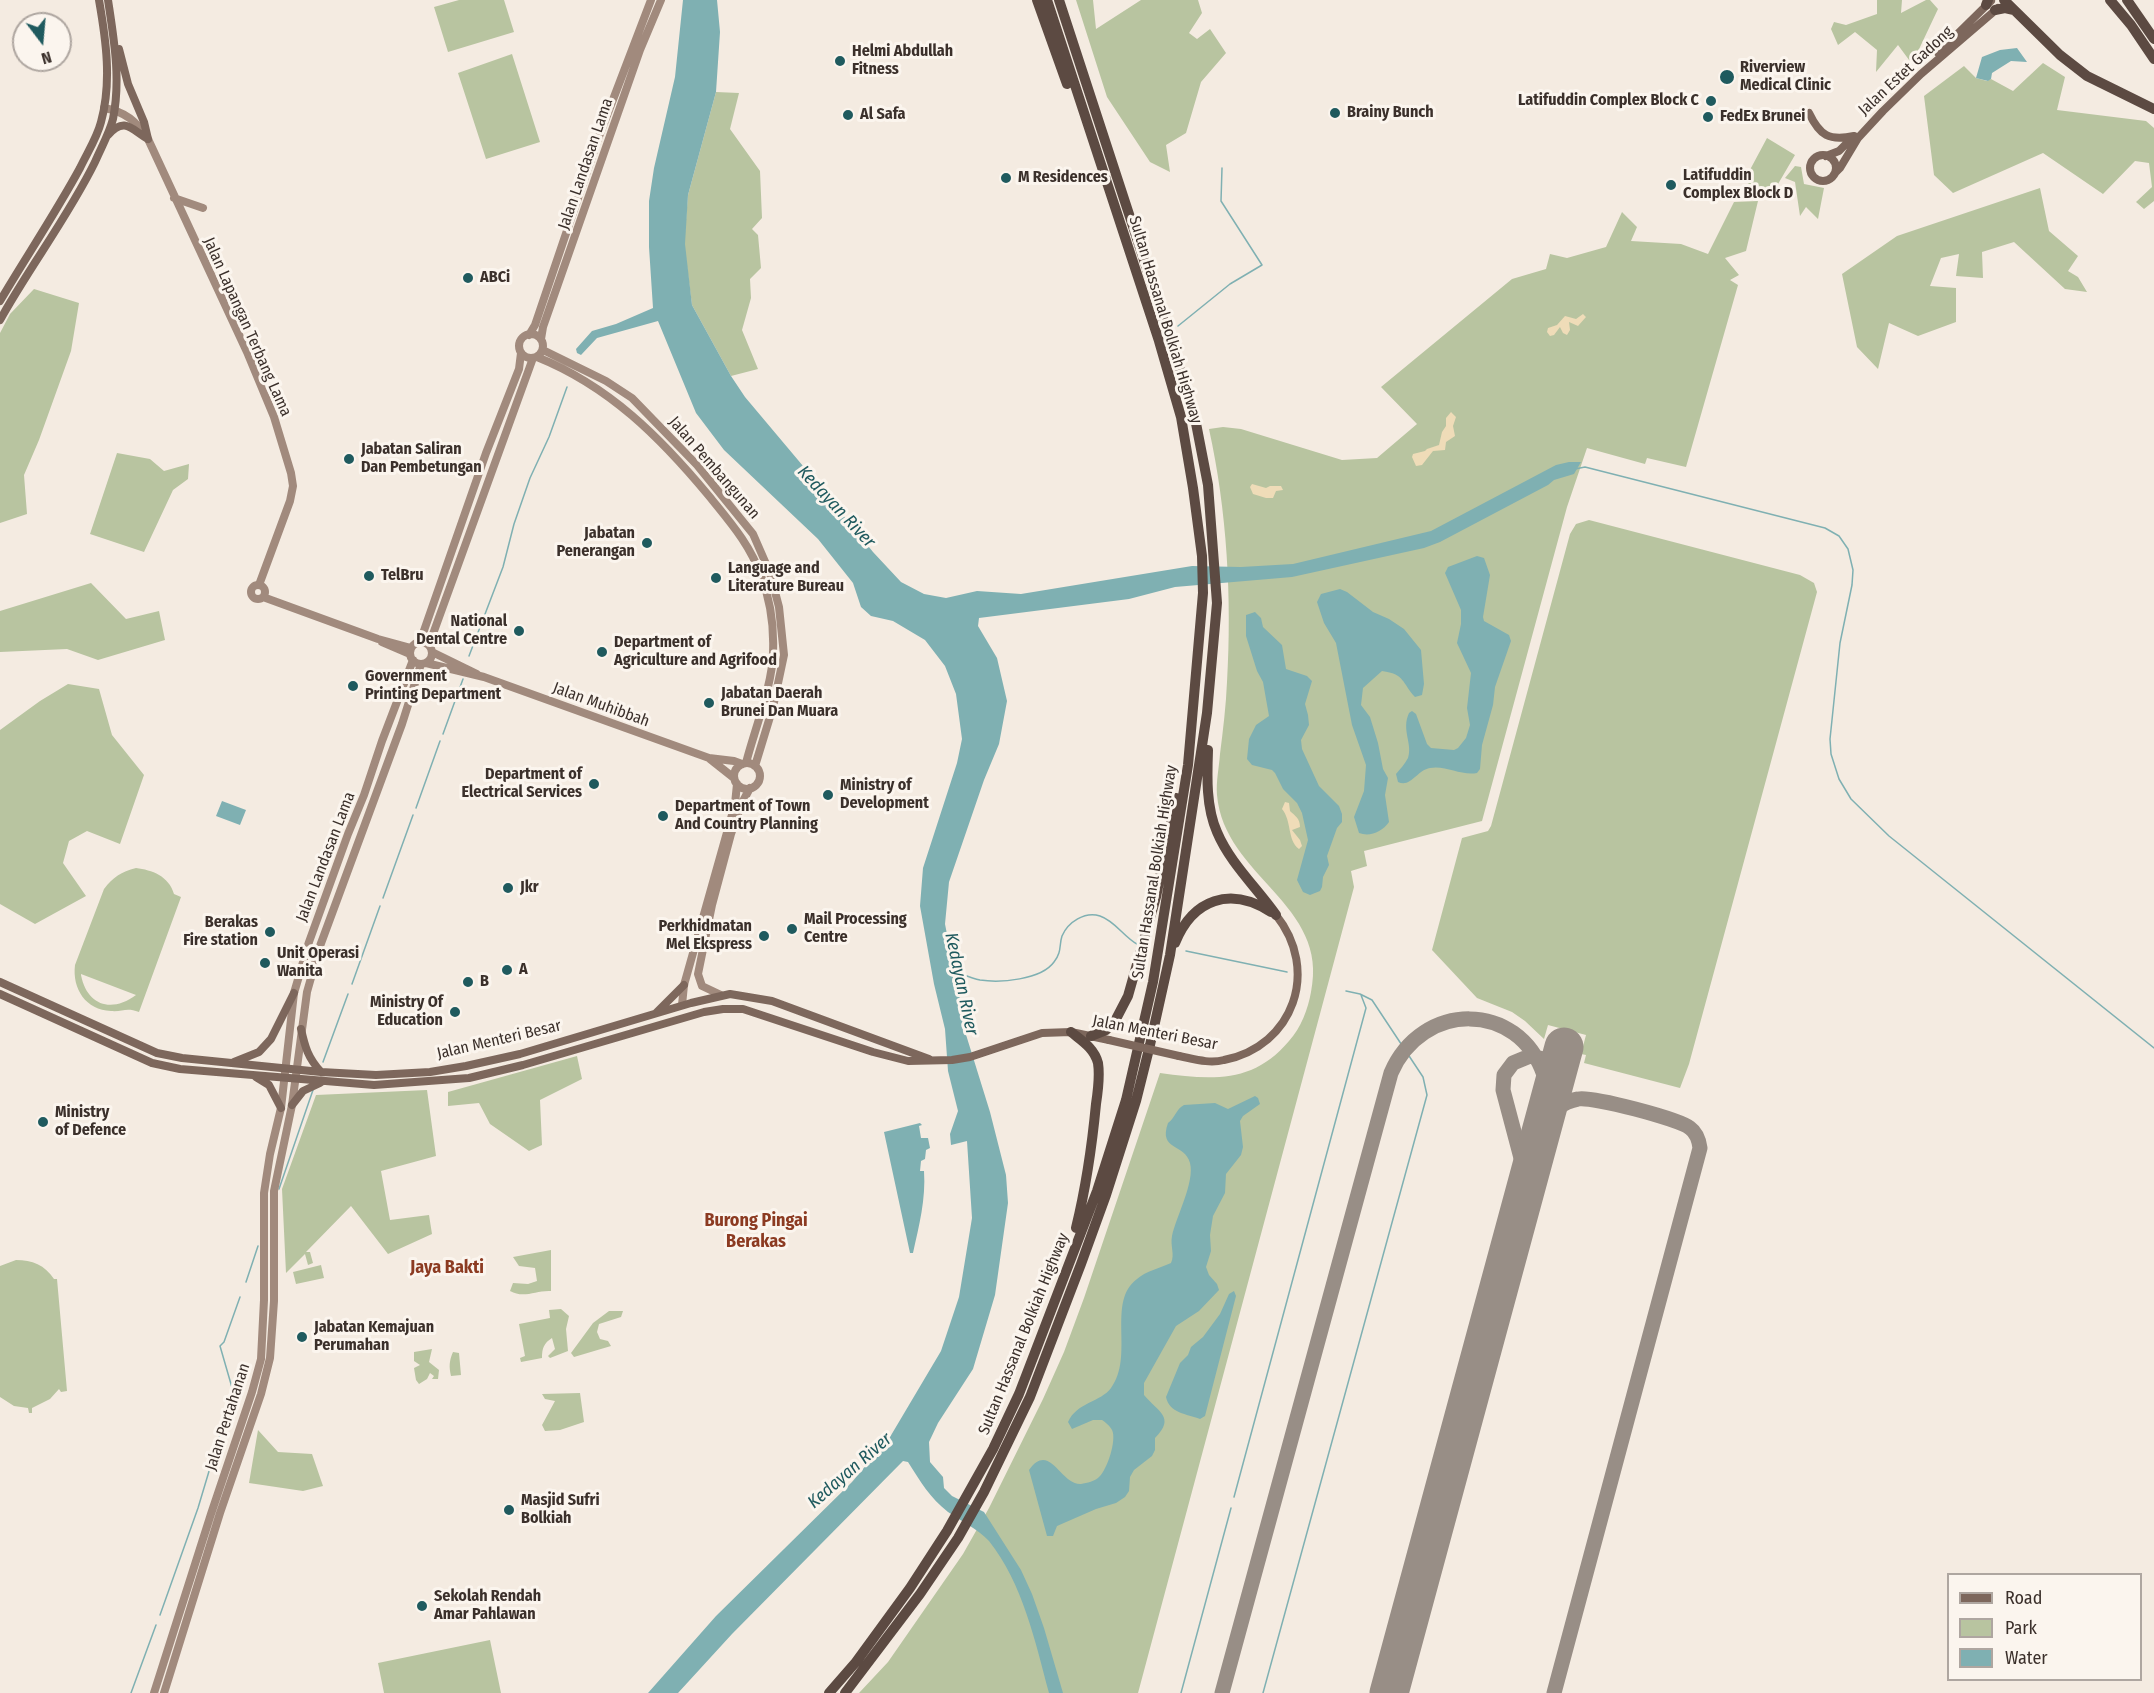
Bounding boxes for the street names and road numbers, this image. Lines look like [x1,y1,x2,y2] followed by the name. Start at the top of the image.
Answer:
[1855,22,1957,120] street label: Jalan Estet Gadong
[555,96,617,232] street label: Jalan Landasan Lama
[1124,214,1206,426] street label: Sultan Hassanal Bolkiah Highway
[199,235,295,419] street label: Jalan Lapangan Terbang Lama
[664,413,764,523] street label: Jalan Pembangunan
[550,679,652,731] street label: Jalan Muhibbah
[1129,764,1181,980] street label: Sultan Hassanal Bolkiah Highway
[292,789,360,925] street label: Jalan Landasan Lama
[1091,1011,1219,1055] street label: Jalan Menteri Besar
[435,1016,563,1064] street label: Jalan Menteri Besar
[975,1230,1073,1438] street label: Sultan Hassanal Bolkiah Highway
[202,1361,254,1473] street label: Jalan Pertahanan

